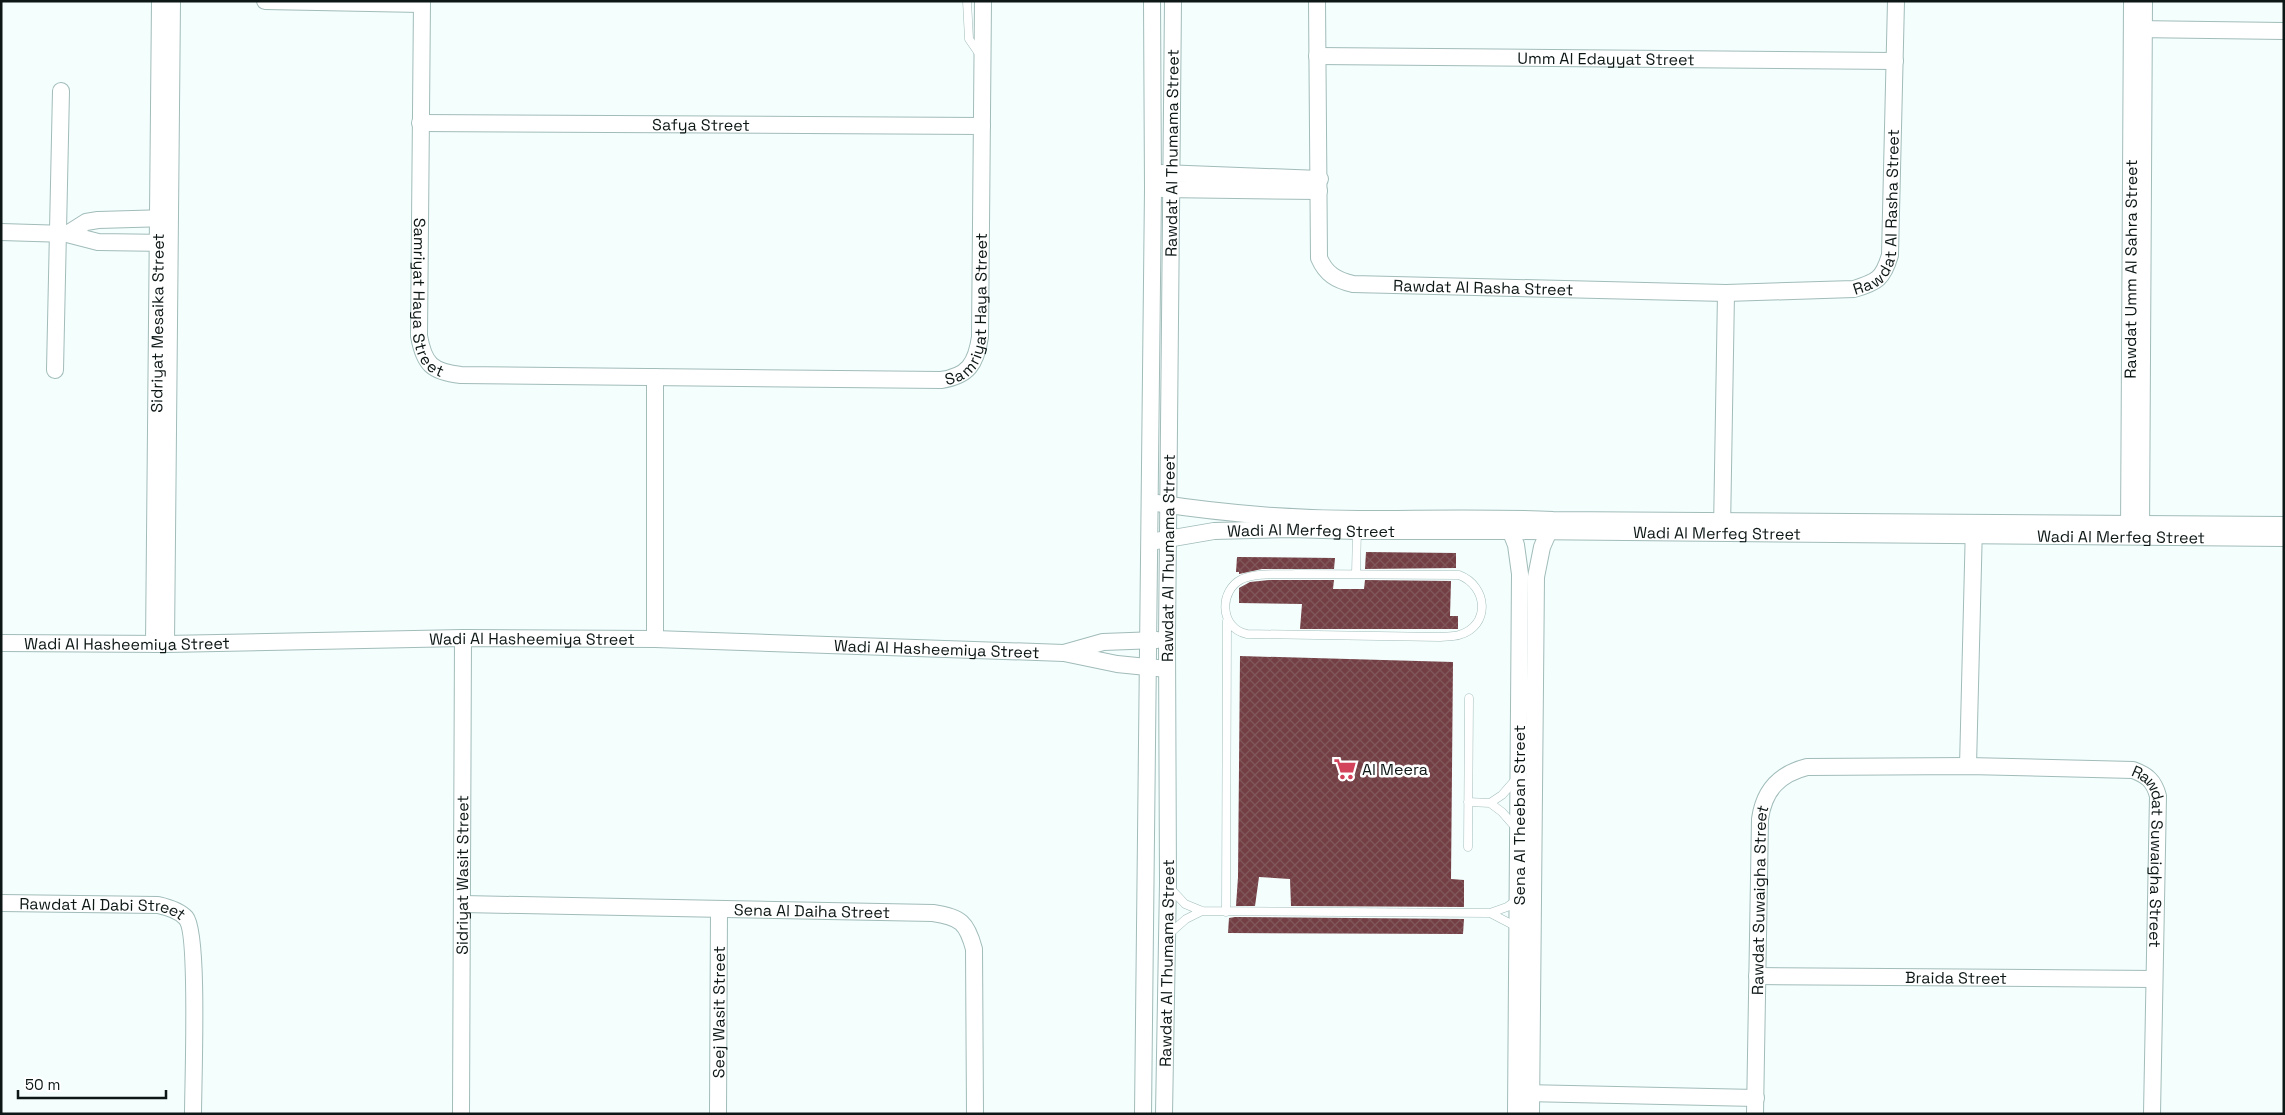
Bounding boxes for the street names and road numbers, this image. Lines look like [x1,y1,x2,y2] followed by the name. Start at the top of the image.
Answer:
[1517,48,1695,70] street label: Umm Al Edayyat Street
[1161,49,1184,257] street label: Rawdat Al Thumama Street
[652,114,750,136] street label: Safya Street
[1850,129,1904,300] street label: Rawdat Al Rasha Street
[2120,159,2142,379] street label: Rawdat Umm Al Sahra Street
[408,218,447,382] street label: Samriyat Haya Street
[146,233,169,413] street label: Sidriyat Mesaika Street
[942,233,992,390] street label: Samriyat Haya Street
[1393,275,1573,300] street label: Rawdat Al Rasha Street
[1157,454,1180,662] street label: Rawdat Al Thumama Street
[1227,519,1395,542] street label: Wadi Al Merfeg Street
[1633,522,1801,545] street label: Wadi Al Merfeg Street
[2037,526,2205,548] street label: Wadi Al Merfeg Street
[429,628,635,650] street label: Wadi Al Hasheemiya Street
[24,633,230,655] street label: Wadi Al Hasheemiya Street
[834,635,1040,663] street label: Wadi Al Hasheemiya Street
[1509,725,1530,905] street label: Sena Al Theeban Street
[2129,761,2169,948] street label: Rawdat Suwaigha Street
[452,795,473,955] street label: Sidriyat Wasit Street
[1747,803,1774,995] street label: Rawdat Suwaigha Street
[1155,859,1179,1067] street label: Rawdat Al Thumama Street
[19,893,190,925] street label: Rawdat Al Dabi Street
[734,899,890,923] street label: Sena Al Daiha Street
[708,946,730,1078] street label: Seej Wasit Street
[1905,967,2007,989] street label: Braida Street

